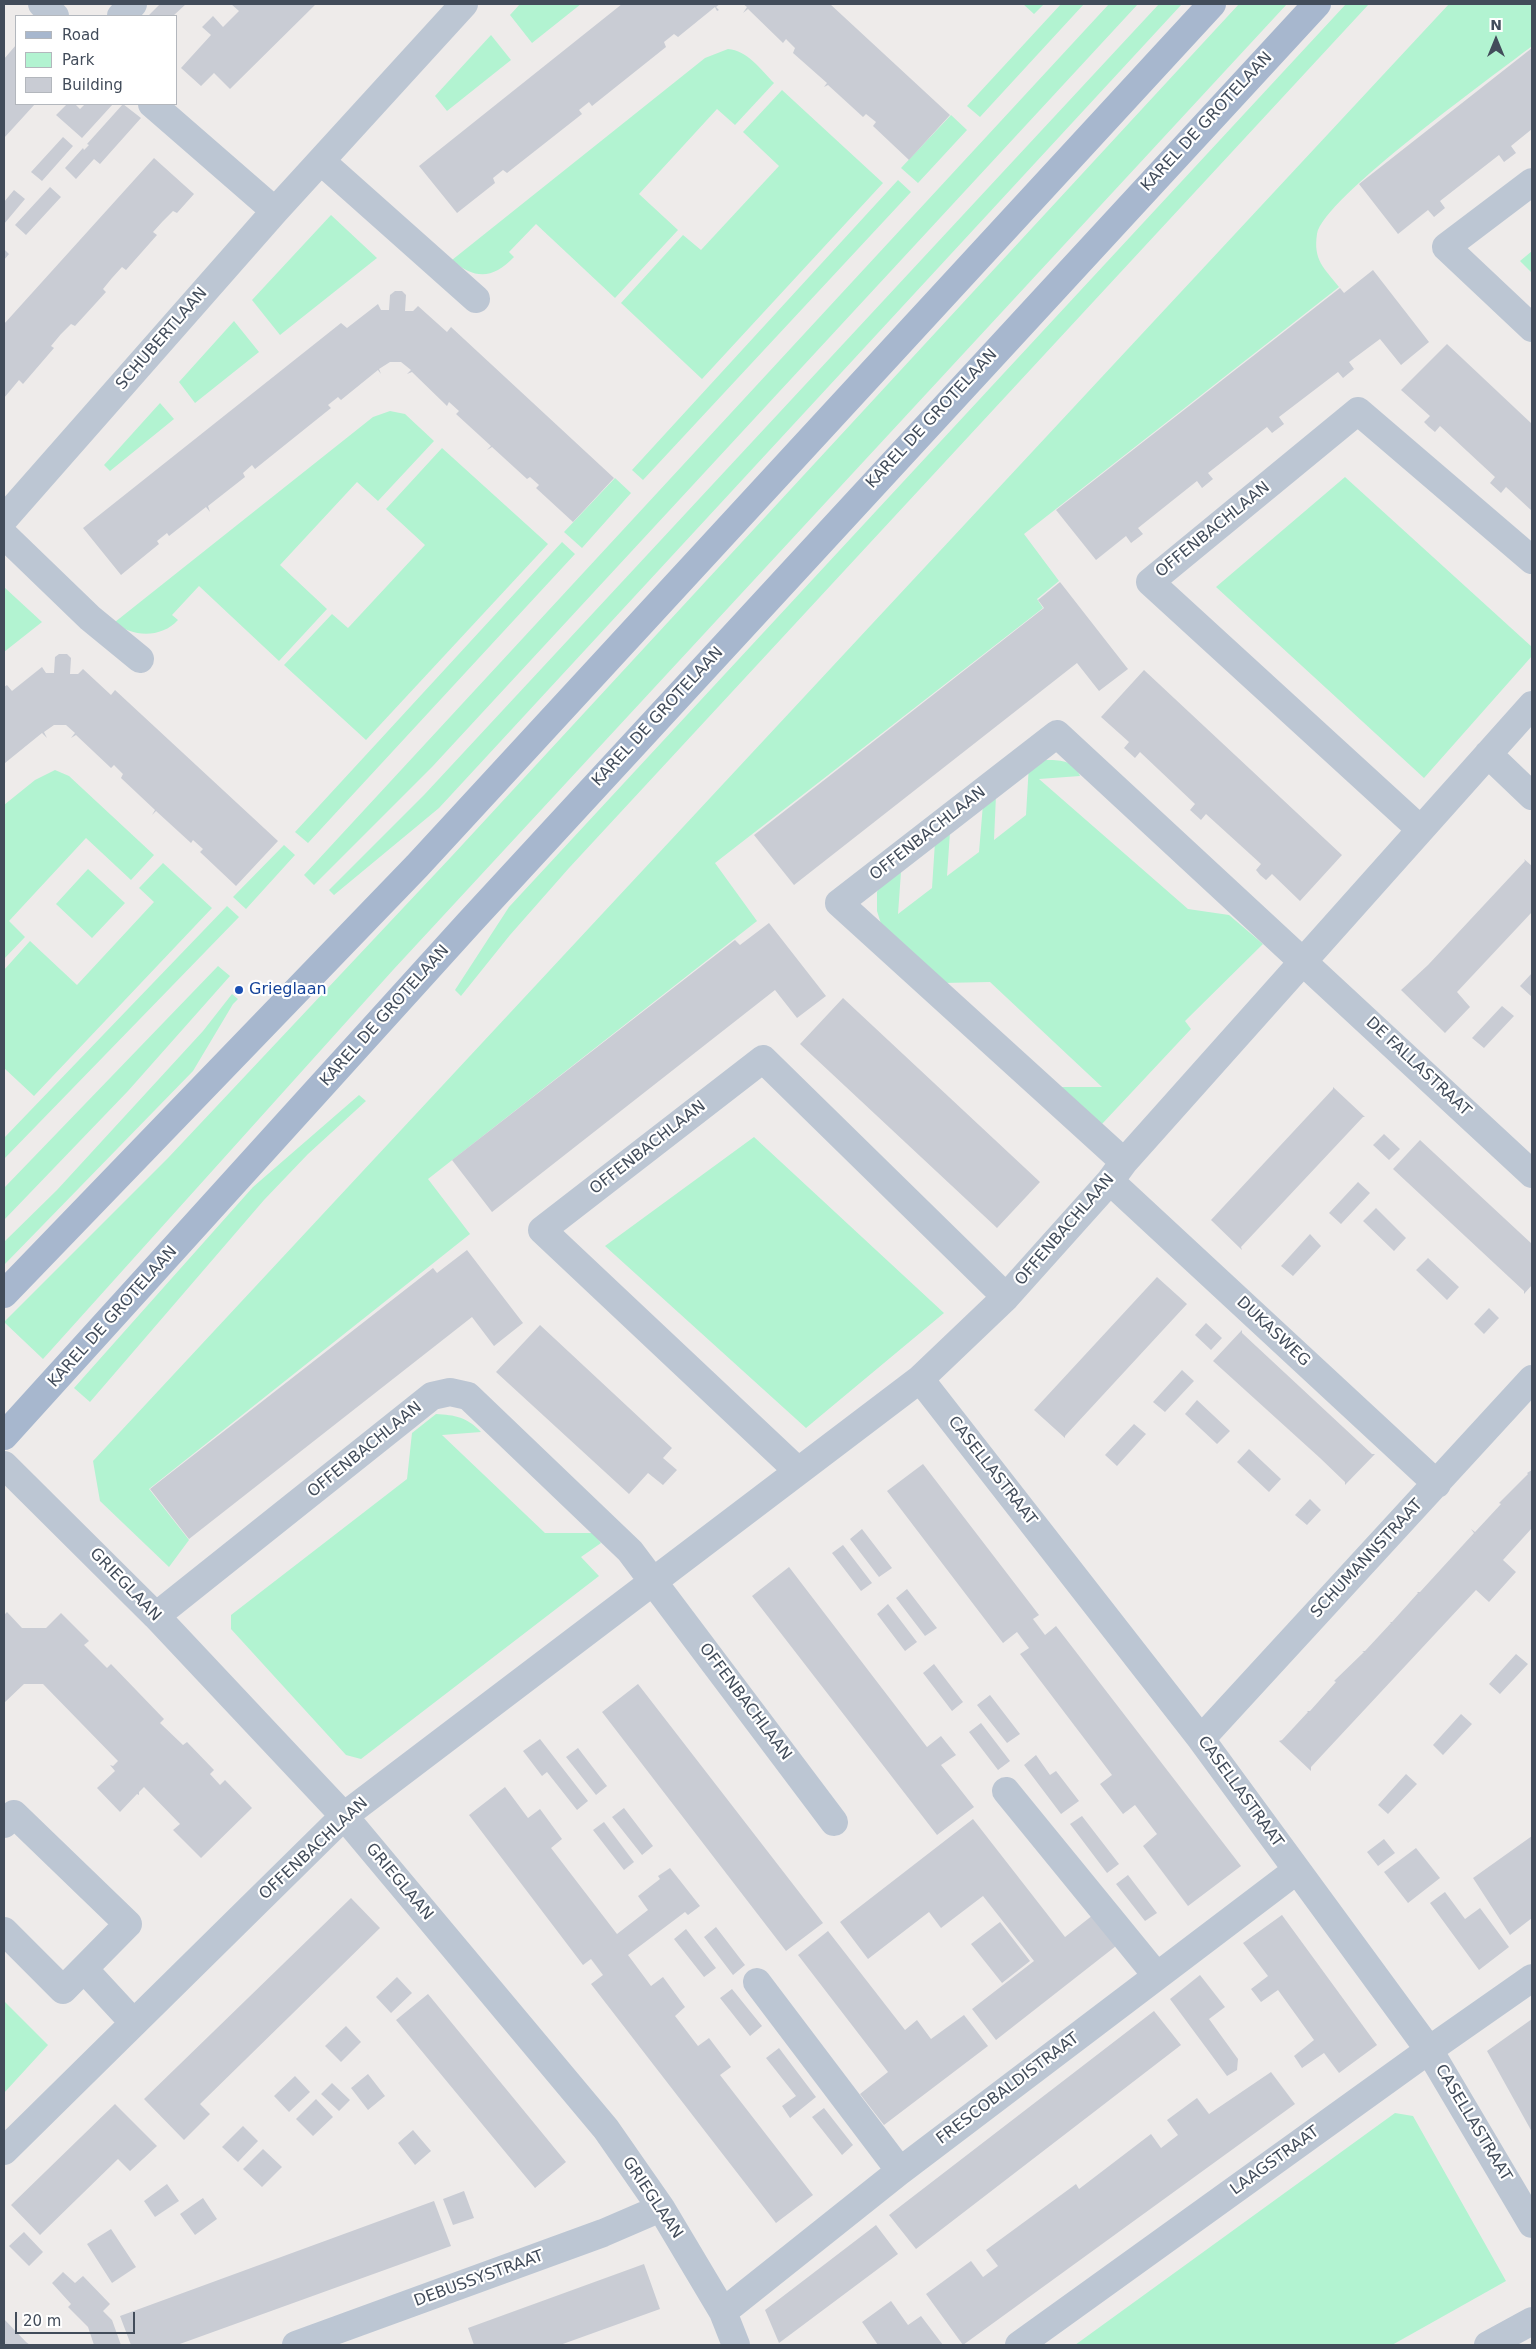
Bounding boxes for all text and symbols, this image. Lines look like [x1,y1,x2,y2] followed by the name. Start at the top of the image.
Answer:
[15,15,178,105] legend
[1471,15,1521,65] north arrow
[1490,17,1502,33] text: N
[62,26,100,44] text: Road
[1137,48,1277,196] street label: KAREL DE GROTELAAN
[62,51,94,69] text: Park
[62,76,123,94] text: Building
[112,284,212,394] street label: SCHUBERTLAAN
[862,345,1002,493] street label: KAREL DE GROTELAAN
[1152,478,1274,582] street label: OFFENBACHLAAN
[588,643,728,791] street label: KAREL DE GROTELAAN
[866,783,990,885] street label: OFFENBACHLAAN
[316,941,454,1091] street label: KAREL DE GROTELAAN
[249,980,327,1000] place label: Grieglaan
[233,984,245,996] marker: Grieglaan
[1362,1013,1474,1121] street label: DE FALLASTRAAT
[586,1097,710,1199] street label: OFFENBACHLAAN
[1011,1170,1119,1290] street label: OFFENBACHLAAN
[44,1242,182,1392] street label: KAREL DE GROTELAAN
[1232,1293,1314,1371] street label: DUKASWEG
[304,1398,426,1502] street label: OFFENBACHLAAN
[944,1413,1040,1529] street label: CASELLASTRAAT
[1307,1496,1427,1622] street label: SCHUMANNSTRAAT
[85,1544,165,1626] street label: GRIEGLAAN
[695,1640,795,1764] street label: OFFENBACHLAAN
[1193,1733,1287,1851] street label: CASELLASTRAAT
[256,1794,372,1904] street label: OFFENBACHLAAN
[361,1840,437,1924] street label: GRIEGLAAN
[933,2029,1083,2149] street label: FRESCOBALDISTRAAT
[1431,2061,1515,2185] street label: CASELLASTRAAT
[1227,2122,1323,2200] street label: LAAGSTRAAT
[618,2154,686,2242] street label: GRIEGLAAN
[412,2247,546,2311] street label: DEBUSSYSTRAAT
[18,2302,138,2334] scale bar
[23,2312,61,2330] text: 20 m

